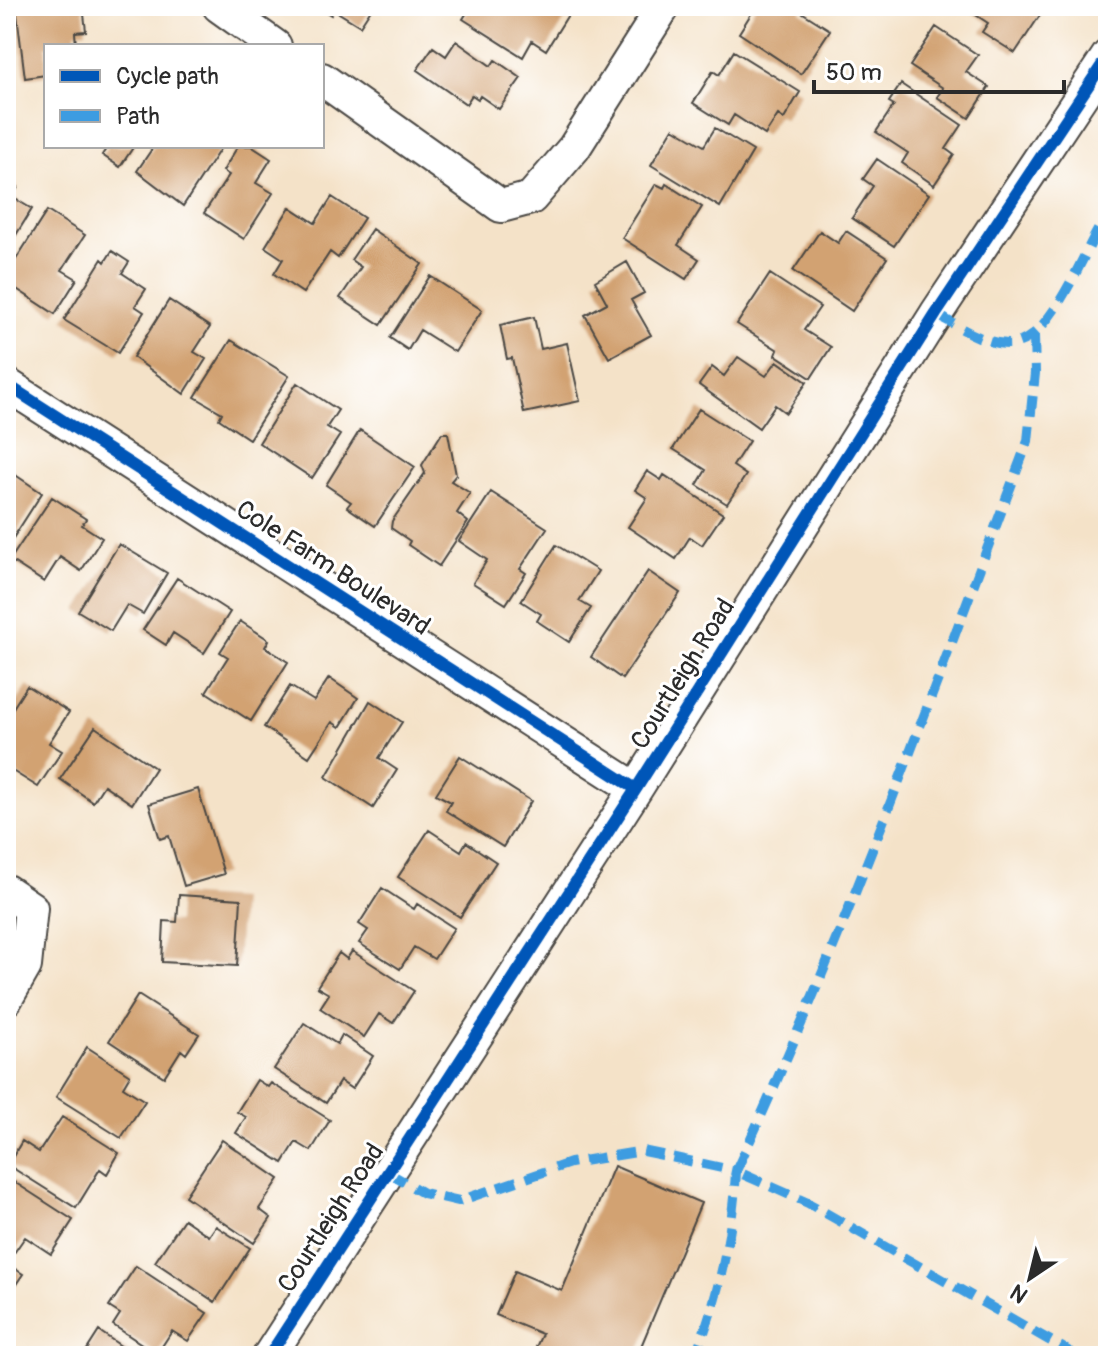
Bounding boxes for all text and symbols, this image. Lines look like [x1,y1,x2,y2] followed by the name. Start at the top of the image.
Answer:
[44,44,324,148] legend
[814,44,1064,94] scale bar
[826,58,882,87] text: 50 m
[116,62,219,91] text: Cycle path
[116,102,160,131] text: Path
[230,493,436,643] street label: Cole Farm Boulevard
[624,593,742,755] street label: Courtleigh Road
[271,1137,391,1299] street label: Courtleigh Road
[990,1238,1070,1318] north arrow
[1005,1278,1033,1309] text: N

